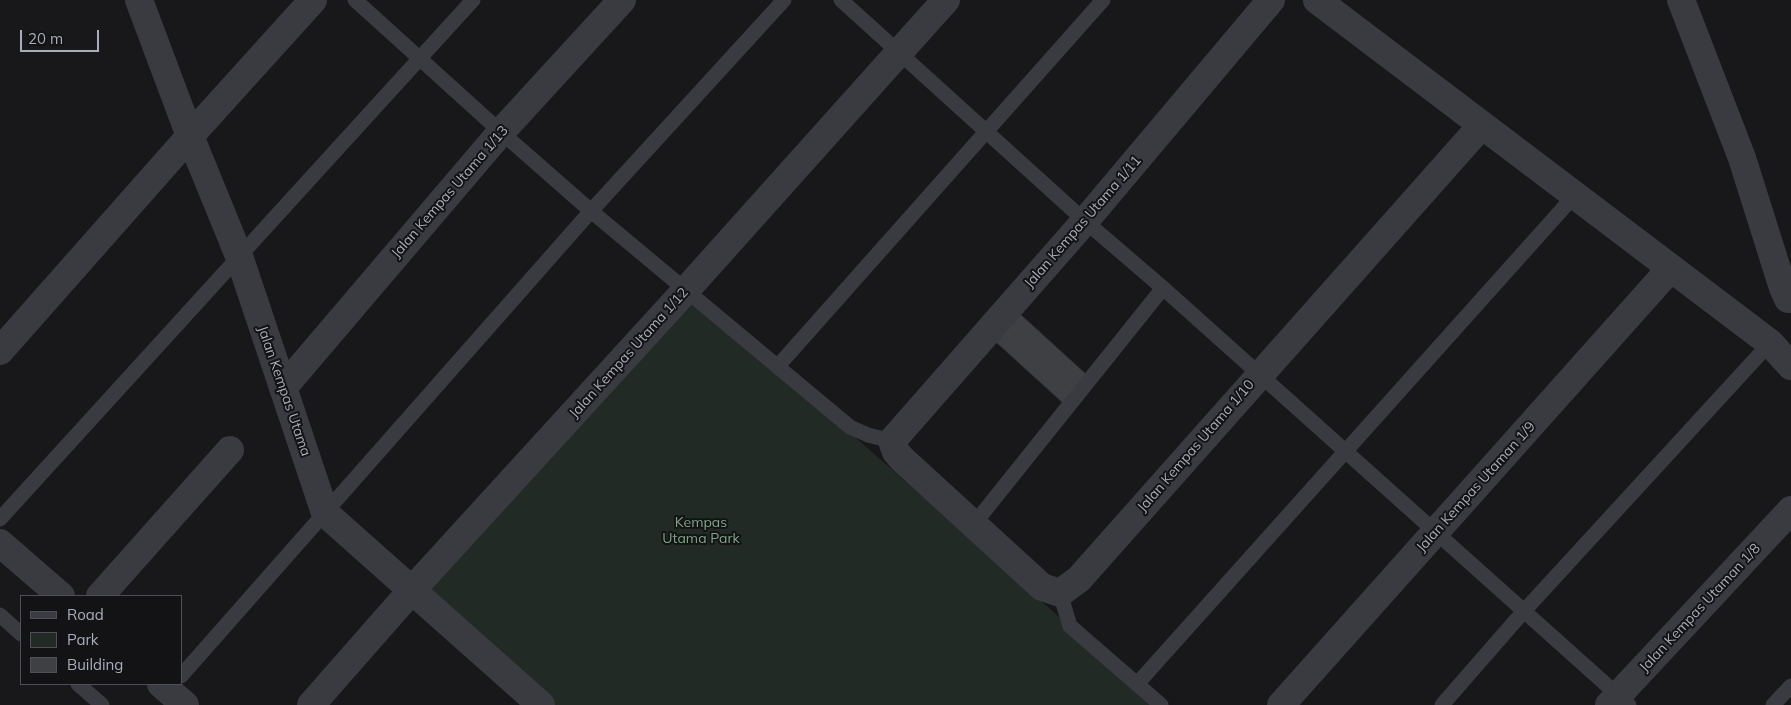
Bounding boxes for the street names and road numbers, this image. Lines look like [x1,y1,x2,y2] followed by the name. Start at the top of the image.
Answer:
[388,122,512,262] street label: Jalan Kempas Utama 1/13
[1021,152,1145,292] street label: Jalan Kempas Utama 1/11
[566,284,692,422] street label: Jalan Kempas Utama 1/12
[254,324,314,458] street label: Jalan Kempas Utama
[1134,376,1258,516] street label: Jalan Kempas Utama 1/10
[1413,418,1539,556] street label: Jalan Kempas Utaman 1/9
[1636,540,1764,676] street label: Jalan Kempas Utaman 1/8

